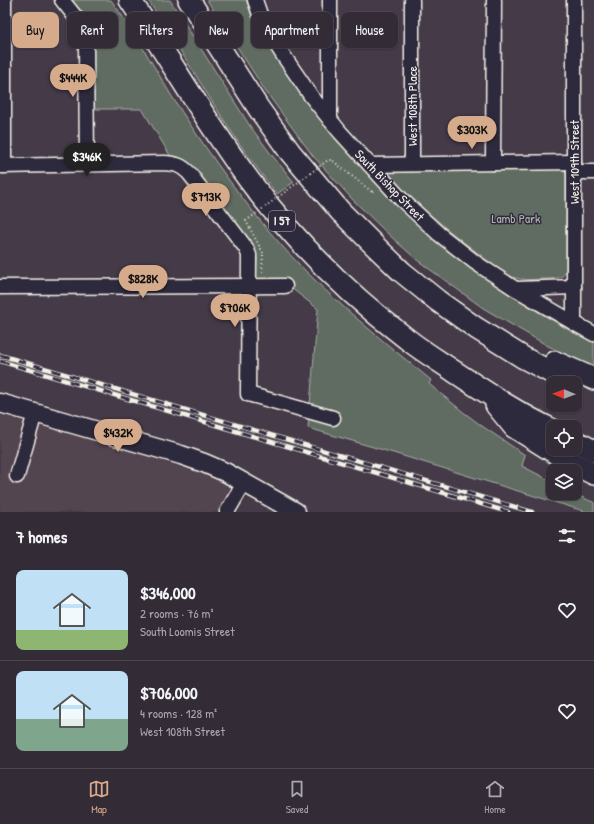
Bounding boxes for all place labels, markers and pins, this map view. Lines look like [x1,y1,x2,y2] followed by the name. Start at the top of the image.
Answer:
[45,64,101,98] pin: $444K
[444,116,500,150] pin: $303K
[59,143,115,177] pin: $346K
[178,183,234,217] pin: $713K
[115,265,171,299] pin: $828K
[207,294,263,328] pin: $706K
[90,419,146,453] pin: $432K

